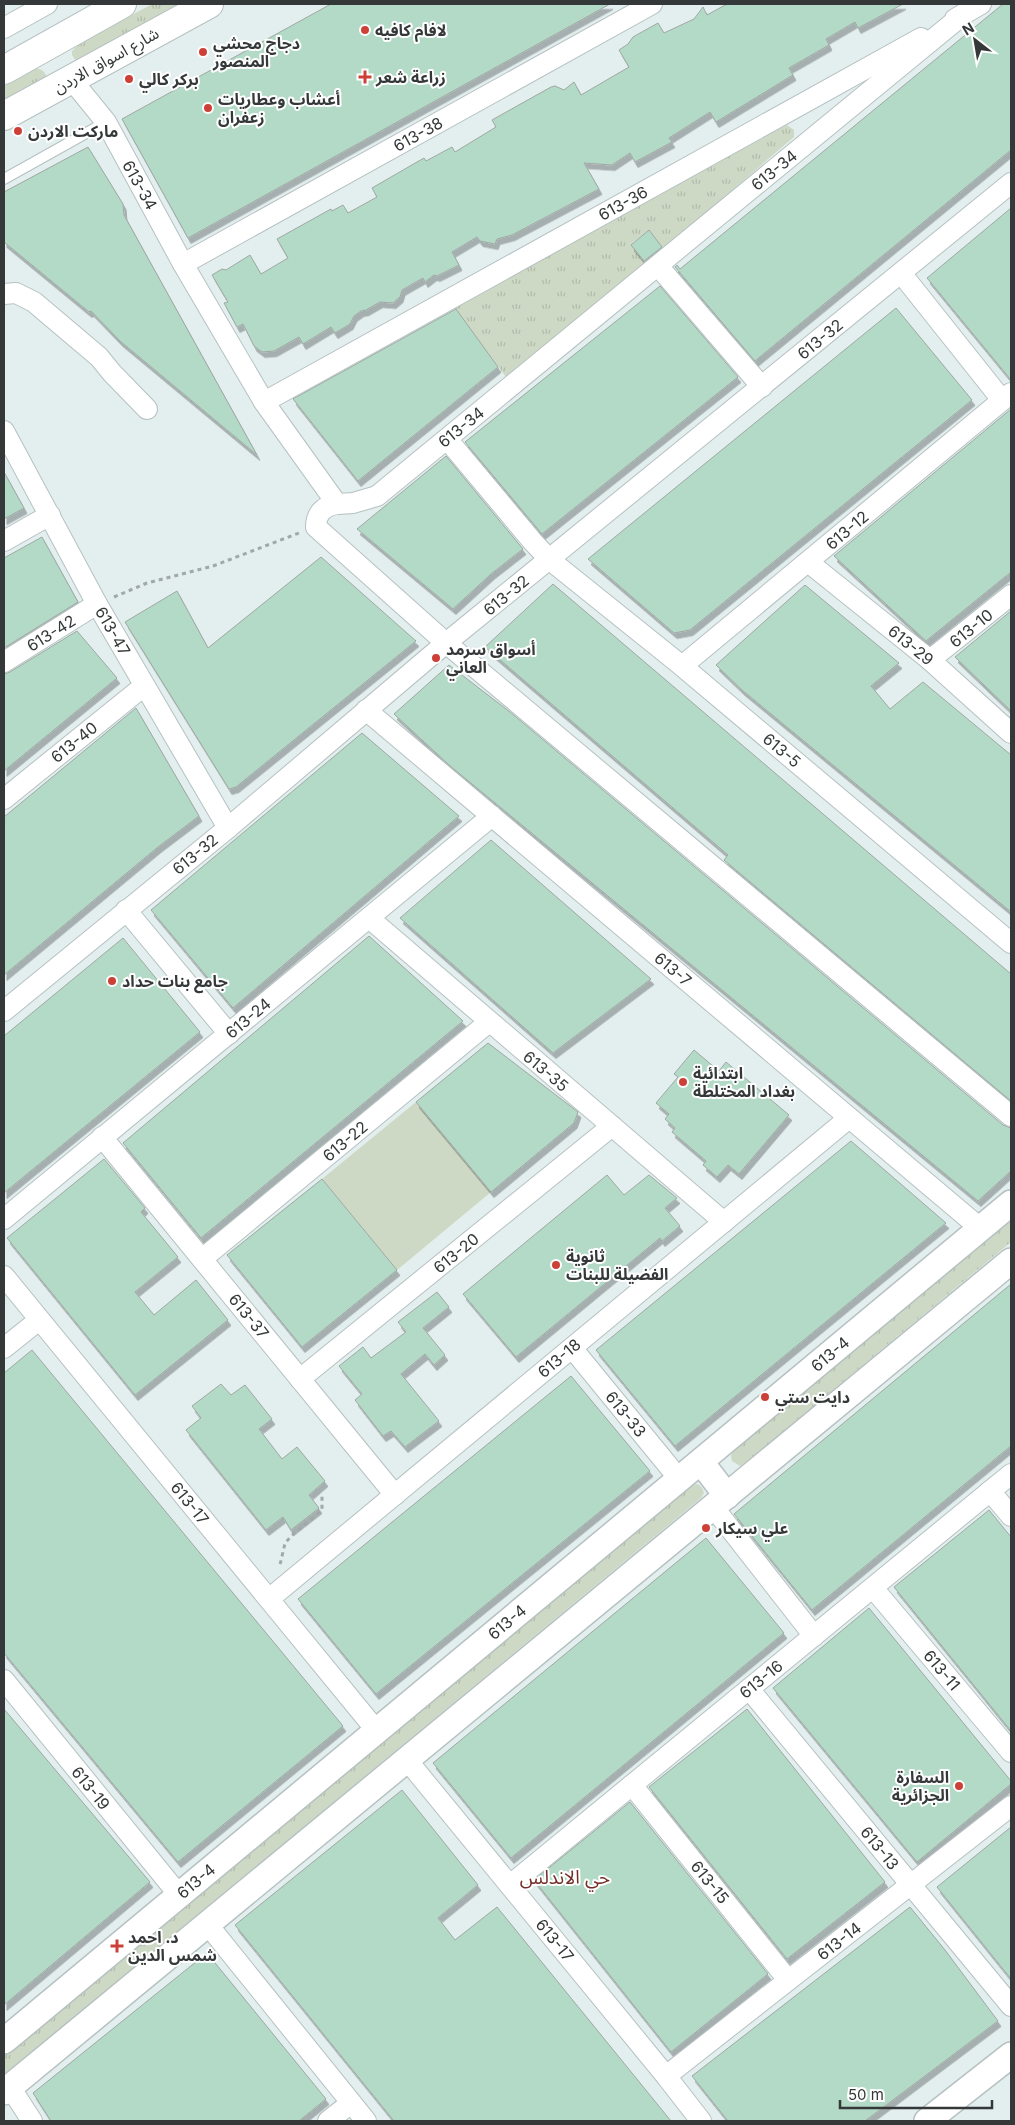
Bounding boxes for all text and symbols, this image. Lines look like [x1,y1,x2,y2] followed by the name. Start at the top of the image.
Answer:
[950,15,1000,65] north arrow
[959,18,977,38] text: N
[375,20,447,42] place label: لافام كافيه
[50,23,164,100] street label: شارع اسواق الاردن
[359,24,371,36] marker: لافام كافيه
[212,33,300,71] place label: دجاج محشي المنصور
[197,46,209,58] marker: دجاج محشي المنصور
[375,67,446,87] place label: زراعة شعر
[139,69,199,93] place label: بركر كالي
[358,70,372,84] marker: زراعة شعر
[123,73,135,85] marker: بركر كالي
[218,89,340,127] place label: أعشاب وعطاريات زعفران
[202,102,214,114] marker: أعشاب وعطاريات زعفران
[390,112,446,156] street label: 613-38
[28,121,118,141] place label: ماركت الاردن
[12,125,24,137] marker: ماركت الاردن
[747,145,801,195] street label: 613-34
[118,157,162,213] street label: 613-34
[595,181,651,225] street label: 613-36
[793,315,847,363] street label: 613-32
[434,402,488,452] street label: 613-34
[821,506,873,554] street label: 613-12
[479,571,533,619] street label: 613-32
[91,603,135,659] street label: 613-47
[945,604,997,652] street label: 613-10
[23,610,79,656] street label: 613-42
[884,621,938,669] street label: 613-29
[446,639,536,681] place label: أسواق سرمد العاني
[430,652,442,664] marker: أسواق سرمد العاني
[47,717,101,767] street label: 613-40
[759,728,805,772] street label: 613-5
[168,830,222,878] street label: 613-32
[650,948,696,990] street label: 613-7
[122,971,228,994] place label: جامع بنات حداد
[106,975,118,987] marker: جامع بنات حداد
[221,993,275,1043] street label: 613-24
[519,1046,573,1096] street label: 613-35
[693,1063,795,1101] place label: ابتدائية بغداد المختلطة
[677,1076,689,1088] marker: ابتدائية بغداد المختلطة
[318,1116,372,1166] street label: 613-22
[429,1229,483,1277] street label: 613-20
[566,1246,668,1284] place label: ثانوية الفضيلة للبنات
[550,1259,562,1271] marker: ثانوية الفضيلة للبنات
[225,1289,273,1343] street label: 613-37
[807,1332,853,1376] street label: 613-4
[533,1334,585,1382] street label: 613-18
[601,1387,651,1441] street label: 613-33
[775,1387,850,1411] place label: دايت ستي
[759,1391,771,1403] marker: دايت ستي
[167,1478,213,1528] street label: 613-17
[715,1518,789,1542] place label: علي سيكار
[700,1522,712,1534] marker: علي سيكار
[484,1600,530,1644] street label: 613-4
[919,1646,965,1694] street label: 613-11
[735,1655,787,1703] street label: 613-16
[67,1762,115,1814] street label: 613-19
[892,1767,949,1805] place label: السفارة الجزائرية
[953,1780,965,1792] marker: السفارة الجزائرية
[856,1822,904,1874] street label: 613-13
[687,1856,733,1908] street label: 613-15
[173,1859,219,1903] street label: 613-4
[520,1866,610,1892] district label: حي الاندلس
[532,1915,578,1965] street label: 613-17
[813,1918,865,1964] street label: 613-14
[128,1927,217,1965] place label: د. احمد شمس الدين
[110,1939,124,1953] marker: د. احمد شمس الدين
[840,2078,992,2110] scale bar
[848,2085,884,2104] text: 50 m

